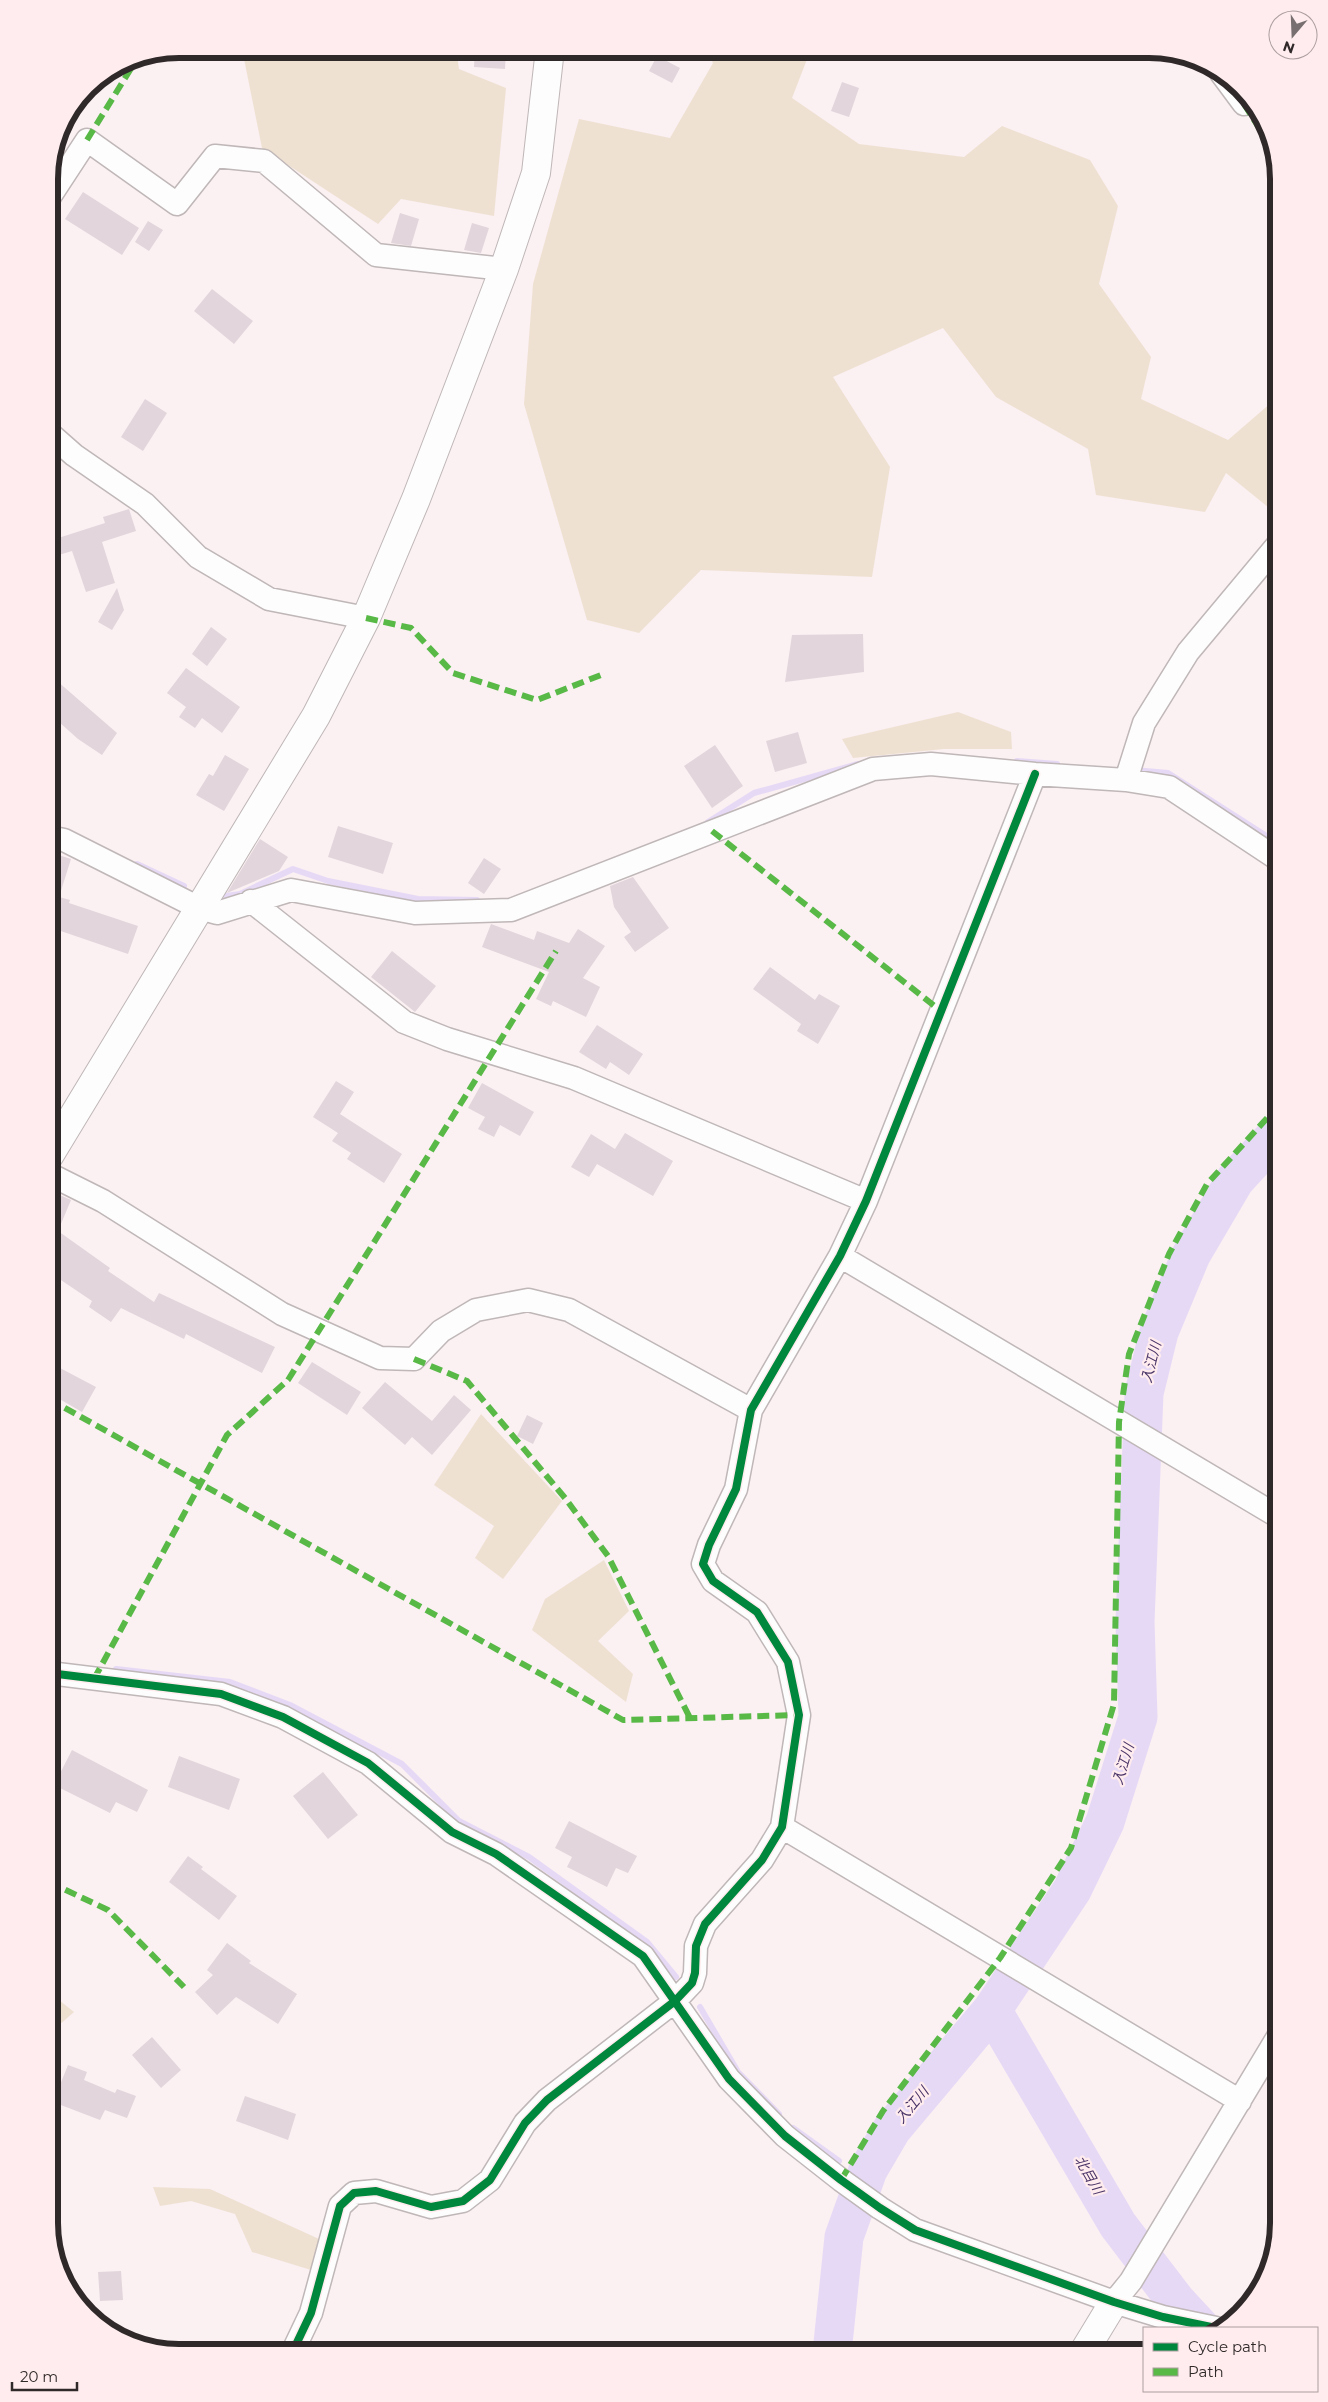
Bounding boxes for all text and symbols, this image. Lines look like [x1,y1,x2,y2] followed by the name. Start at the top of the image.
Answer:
[1268,10,1318,60] north arrow
[1280,37,1297,58] text: N
[1137,1338,1165,1385] water label: 入江川
[1108,1739,1138,1787] water label: 入江川
[892,2082,934,2127] water label: 入江川
[1071,2152,1108,2199] water label: 北目川
[1143,2327,1318,2392] legend
[1188,2337,1267,2356] text: Cycle path
[12,2360,78,2392] scale bar
[1188,2362,1224,2381] text: Path
[20,2367,58,2386] text: 20 m

